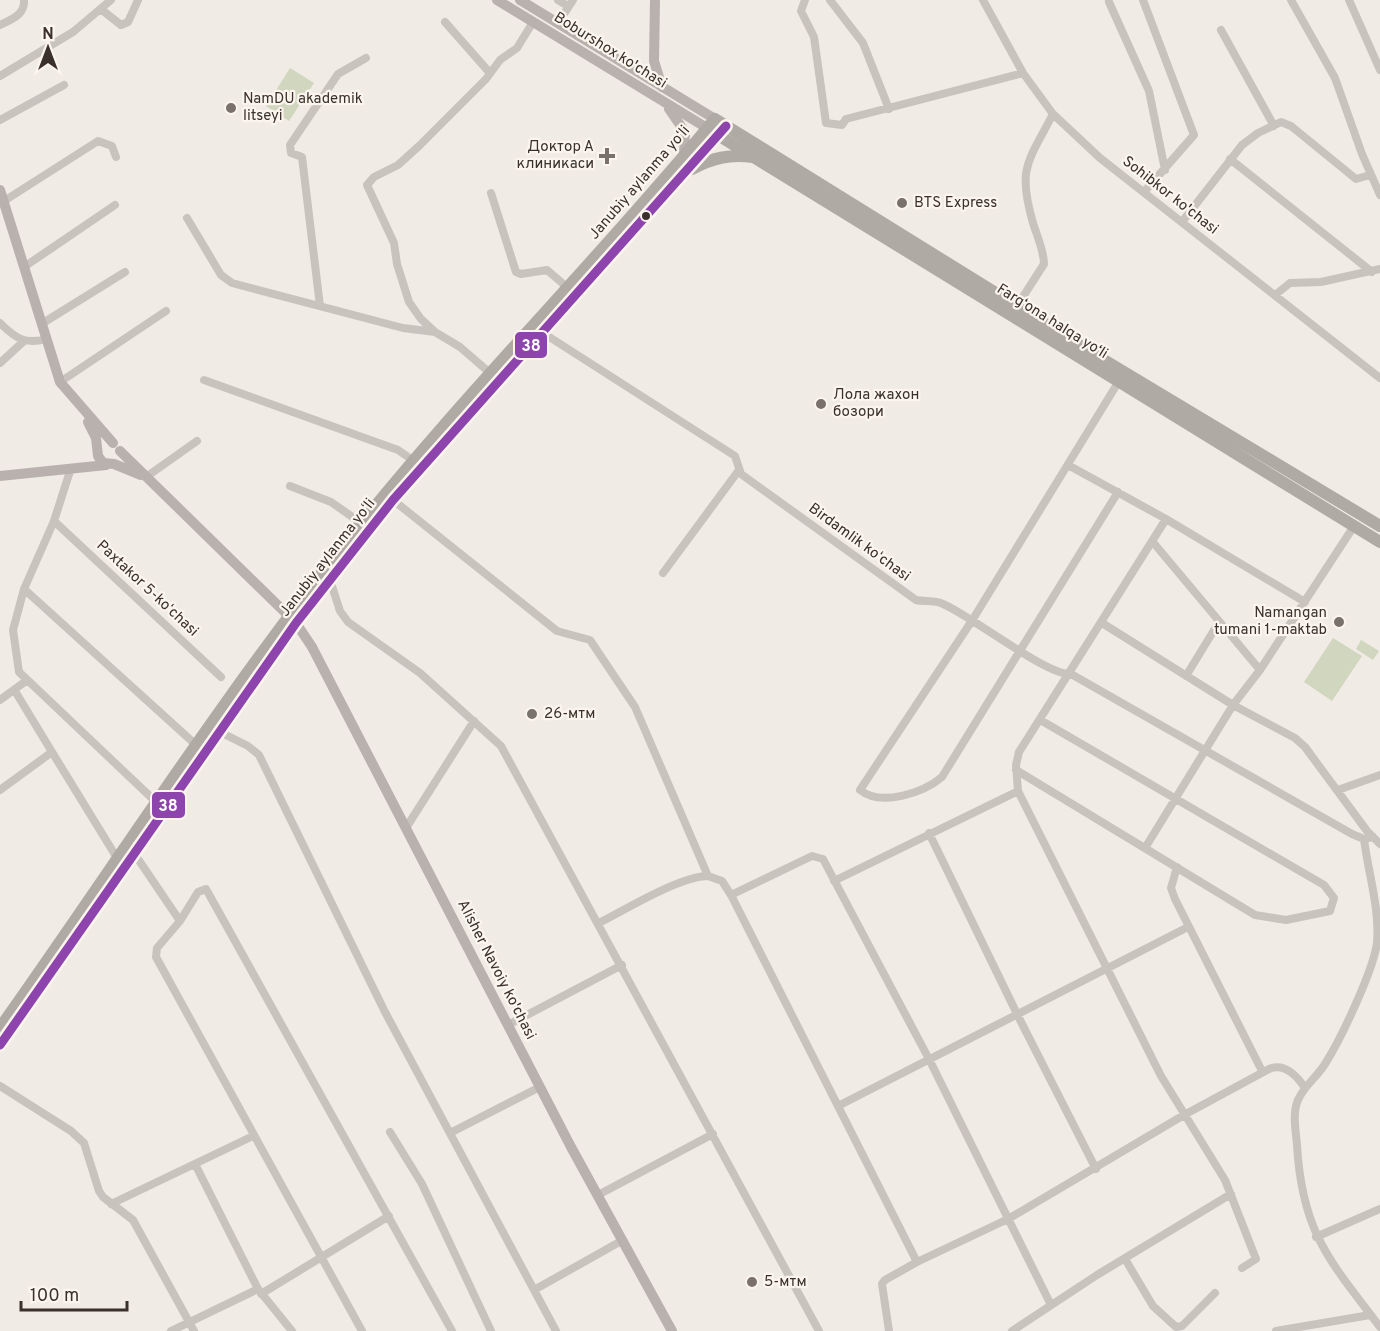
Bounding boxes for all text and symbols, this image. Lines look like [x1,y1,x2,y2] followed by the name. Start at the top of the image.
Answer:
[550,9,670,93] street label: Boburshox ko'chasi
[18,18,78,78] north arrow
[42,25,54,45] text: N
[243,90,363,126] place label: NamDU akademik litseyi
[224,101,238,115] marker: NamDU akademik litseyi
[585,122,695,244] street label: Janubiy aylanma yoʻli
[516,138,594,174] place label: Доктор А клиникаси
[598,147,616,165] marker: Доктор А клиникаси
[1118,153,1222,239] street label: Sohibkor ko'chasi
[914,194,997,213] place label: BTS Express
[895,196,909,210] marker: BTS Express
[640,210,652,222] unlabelled marker
[993,280,1111,364] street label: Farg‘ona halqa yo‘li
[514,331,548,359] line badge: 38
[521,337,541,357] text: 38
[833,386,919,422] place label: Лола жахон бозори
[814,397,828,411] marker: Лола жахон бозори
[276,495,380,621] street label: Janubiy aylanma yoʻli
[804,500,914,586] street label: Birdamlik koʻchasi
[92,537,202,641] street label: Paxtakor 5-koʻchasi
[1214,604,1327,640] place label: Namangan tumani 1-maktab
[1332,615,1346,629] marker: Namangan tumani 1-maktab
[544,705,595,724] place label: 26-мтм
[525,707,539,721] marker: 26-мтм
[151,791,186,819] line badge: 38
[158,797,178,817] text: 38
[453,897,539,1043] street label: Alisher Navoiy ko'chasi
[764,1273,807,1292] place label: 5-мтм
[21,1274,128,1312] scale bar
[745,1275,759,1289] marker: 5-мтм
[30,1285,79,1308] text: 100 m

